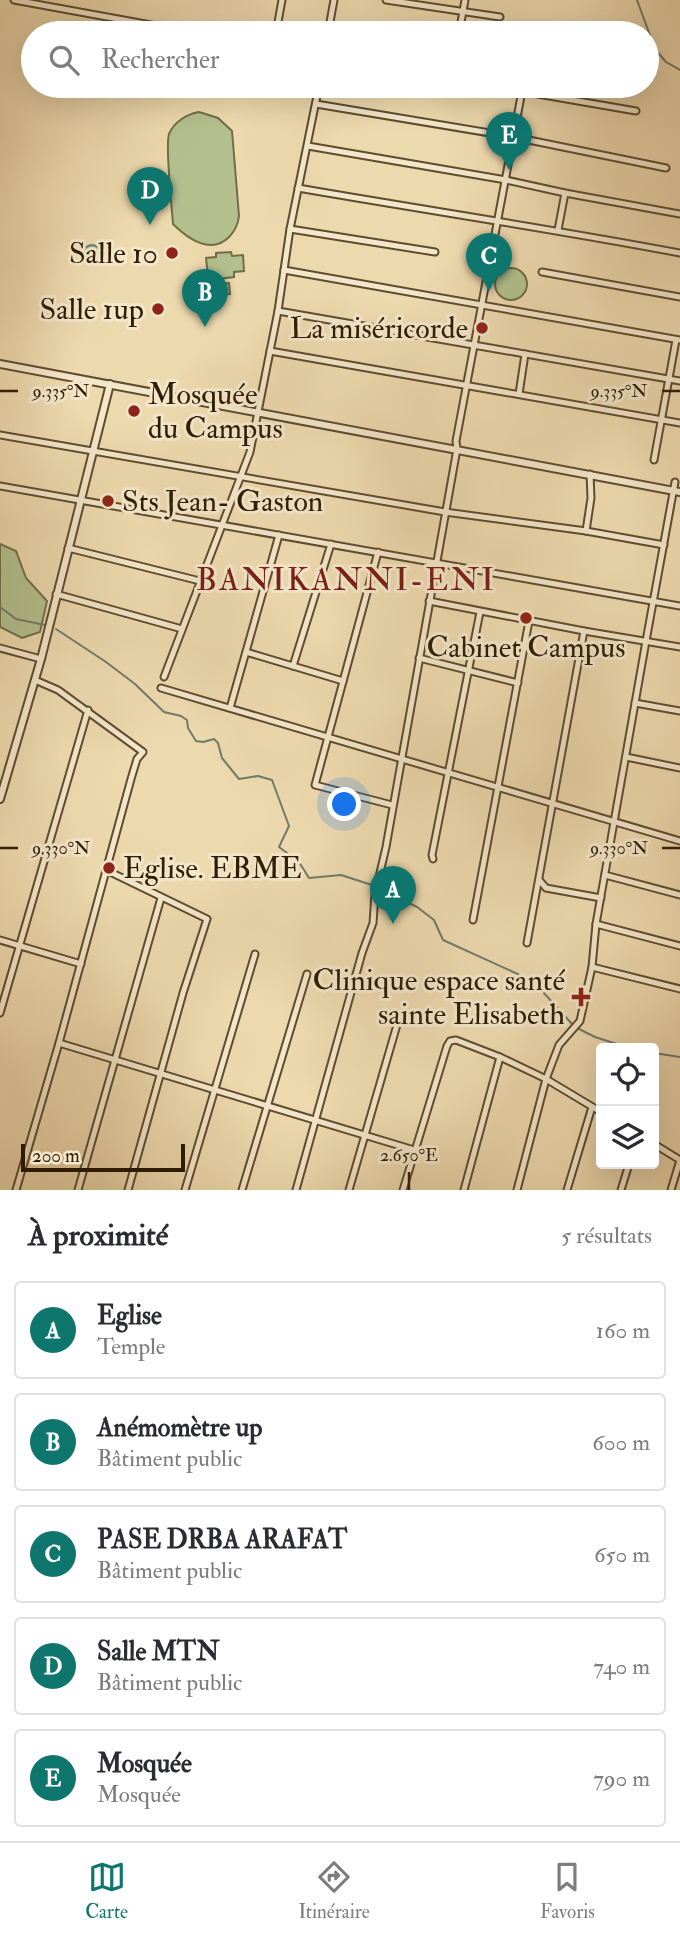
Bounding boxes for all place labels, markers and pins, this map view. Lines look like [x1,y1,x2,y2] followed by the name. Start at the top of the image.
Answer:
[486,112,532,170] pin: E
[127,167,173,225] pin: D
[466,233,512,291] pin: C
[69,235,158,272] place label: Salle 10
[164,245,180,261] marker: Salle 10
[182,269,228,327] pin: B
[39,291,144,328] place label: Salle 1up
[150,301,166,317] marker: Salle 1up
[290,310,468,347] place label: La miséricorde
[474,320,490,336] marker: La miséricorde
[148,376,283,447] place label: Mosquée du Campus
[126,403,142,419] marker: Mosquée du Campus
[122,483,323,520] place label: Sts Jean- Gaston
[100,493,116,509] marker: Sts Jean- Gaston
[518,610,534,626] marker: Cabinet Campus
[426,629,626,666] place label: Cabinet Campus
[123,850,302,887] place label: Eglise. EBME
[101,860,117,876] marker: Eglise. EBME
[370,866,416,924] pin: A
[313,962,565,1033] place label: Clinique espace santé sainte Elisabeth
[571,987,591,1007] marker: Clinique espace santé sainte Elisabeth

